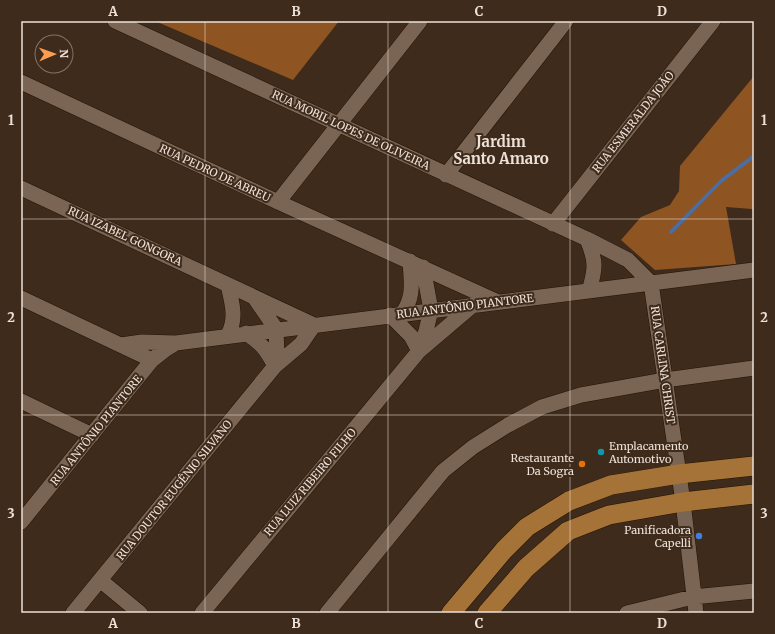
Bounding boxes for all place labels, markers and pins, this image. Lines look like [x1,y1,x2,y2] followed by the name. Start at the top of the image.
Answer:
[608,439,689,466] place label: Emplacamento Automotivo
[596,447,606,457] marker: Emplacamento Automotivo
[511,451,574,478] place label: Restaurante Da Sogra
[577,459,587,469] marker: Restaurante Da Sogra
[624,523,691,550] place label: Panificadora Capelli
[694,531,704,541] marker: Panificadora Capelli

